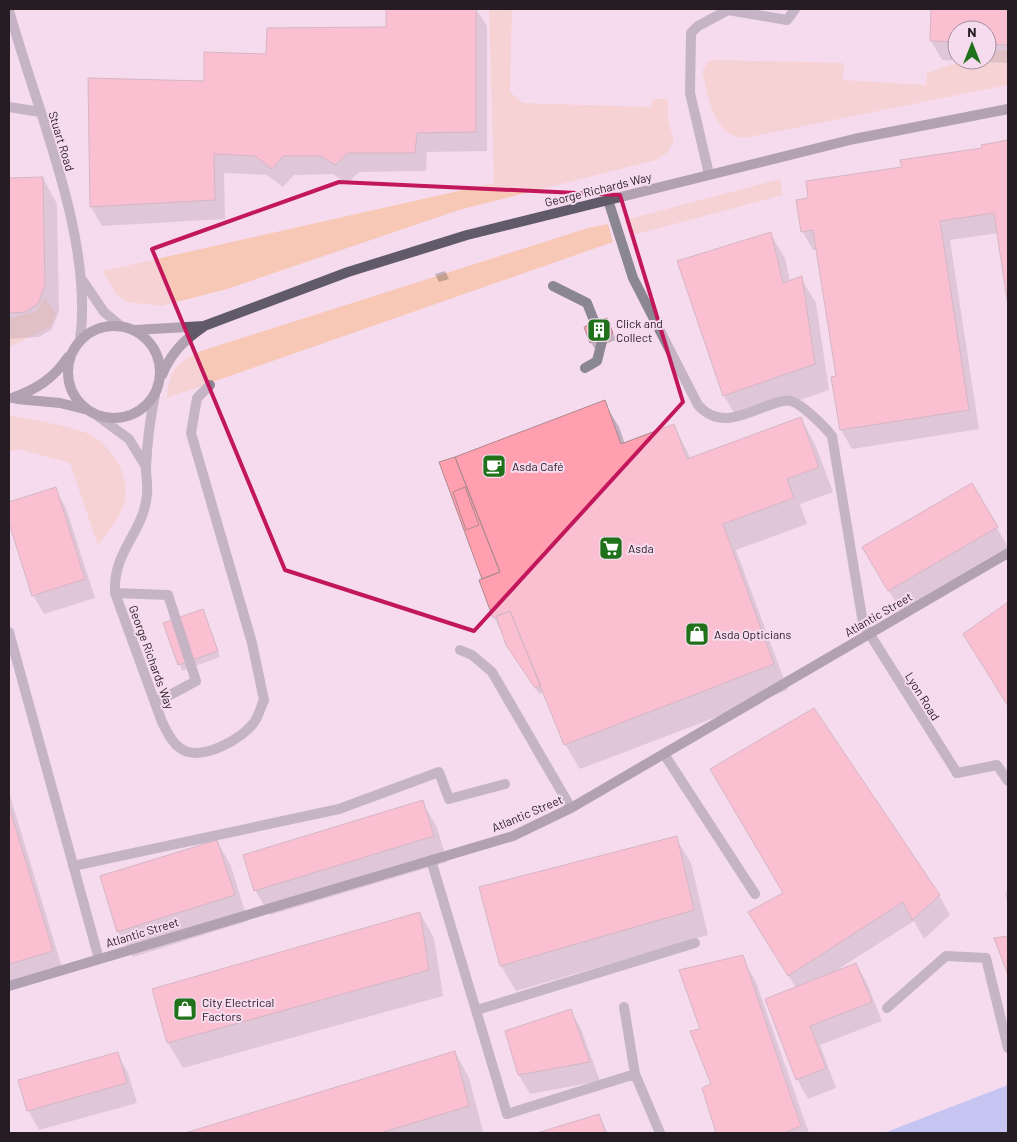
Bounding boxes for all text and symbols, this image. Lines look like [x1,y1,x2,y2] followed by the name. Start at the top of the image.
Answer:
[947,20,997,70] north arrow
[967,23,977,40] text: N
[46,109,78,173] street label: Stuart Road
[543,169,653,209] street label: George Richards Way
[616,316,663,344] place label: Click and Collect
[586,317,612,343] building icon: Click and Collect
[481,453,507,479] cafe icon: Asda Café
[512,459,564,473] place label: Asda Café
[598,535,624,561] supermarket icon: Asda
[628,541,654,555] place label: Asda
[842,589,914,639] street label: Atlantic Street
[127,603,177,711] street label: George Richards Way
[684,621,710,647] shop icon: Asda Opticians
[714,627,792,641] place label: Asda Opticians
[903,669,943,723] street label: Lyon Road
[489,792,565,834] street label: Atlantic Street
[104,914,180,950] street label: Atlantic Street
[202,995,274,1023] place label: City Electrical Factors
[172,996,198,1022] shop icon: City Electrical Factors

